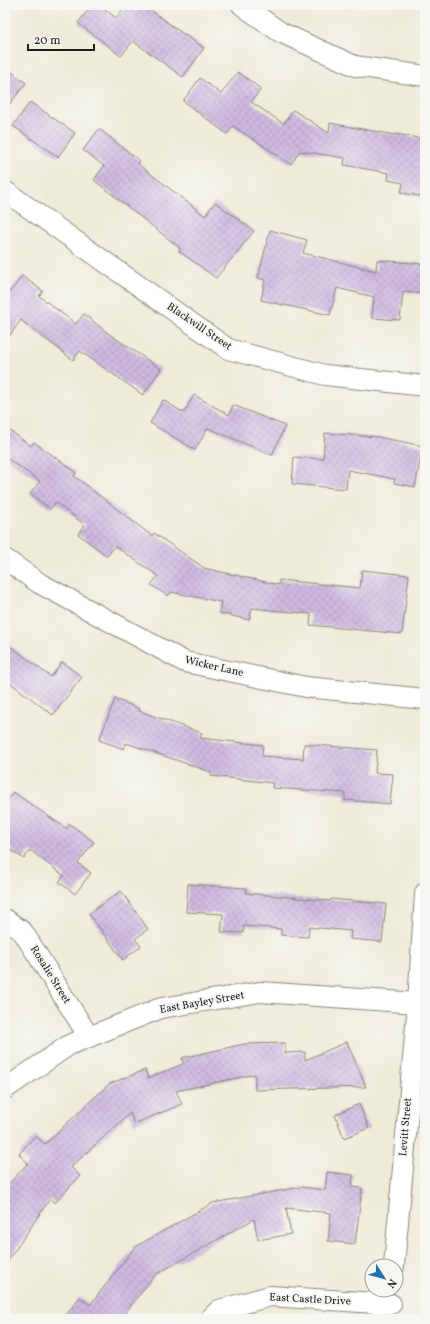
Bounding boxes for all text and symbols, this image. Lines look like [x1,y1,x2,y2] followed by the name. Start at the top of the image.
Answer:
[28,26,94,52] scale bar
[34,33,61,49] text: 20 m
[163,300,235,354] street label: Blackwill Street
[183,653,245,681] street label: Wicker Lane
[26,943,74,1007] street label: Rosalie Street
[158,988,246,1018] street label: East Bayley Street
[396,1097,416,1157] street label: Levitt Street
[364,1258,404,1298] north arrow
[382,1275,399,1291] text: N
[269,1290,351,1310] street label: East Castle Drive

